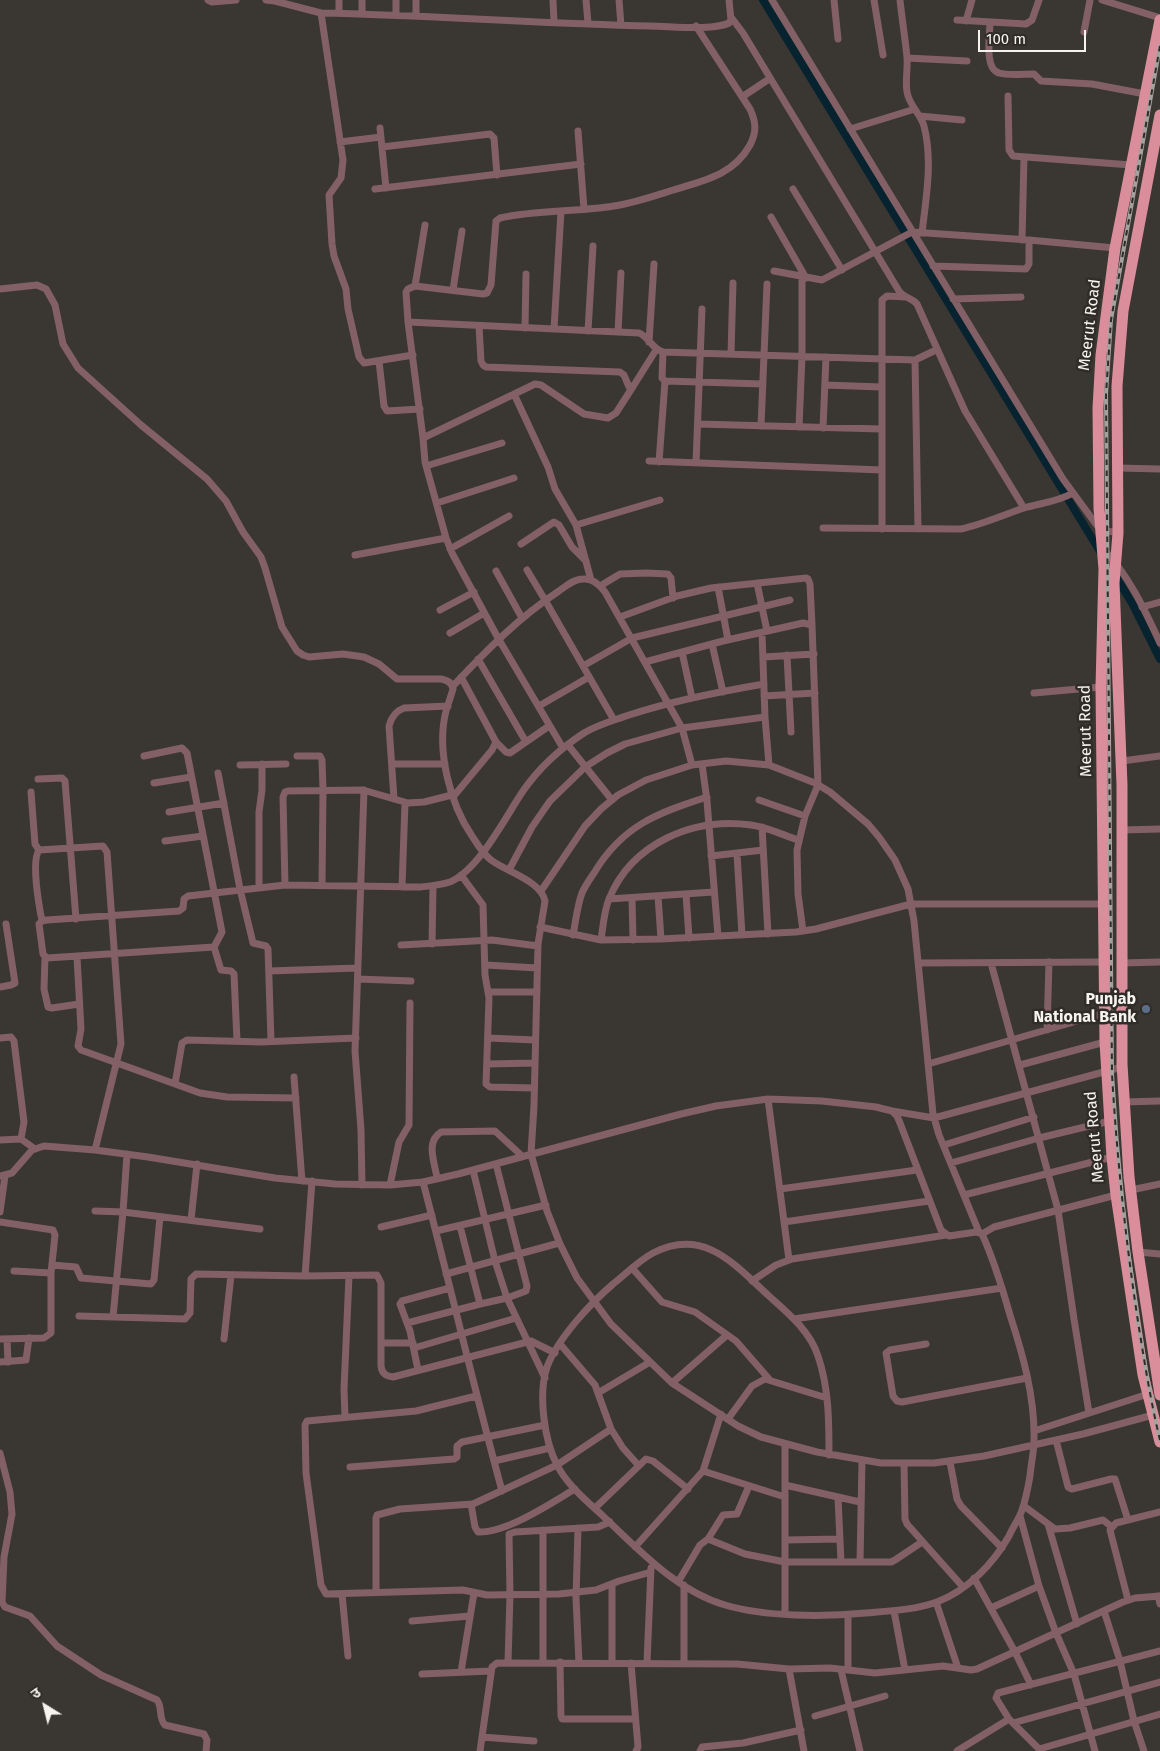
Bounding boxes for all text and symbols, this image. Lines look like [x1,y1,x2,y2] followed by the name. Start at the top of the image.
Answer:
[980,20,1088,52] scale bar
[986,30,1026,48] text: 100 m
[1075,278,1105,372] street label: Meerut Road
[1076,685,1096,777] street label: Meerut Road
[1034,990,1136,1028] place label: Punjab National Bank
[1140,1003,1152,1015] marker: Punjab National Bank
[1081,1090,1109,1184] street label: Meerut Road
[20,1681,70,1731] north arrow
[28,1684,44,1703] text: उ

